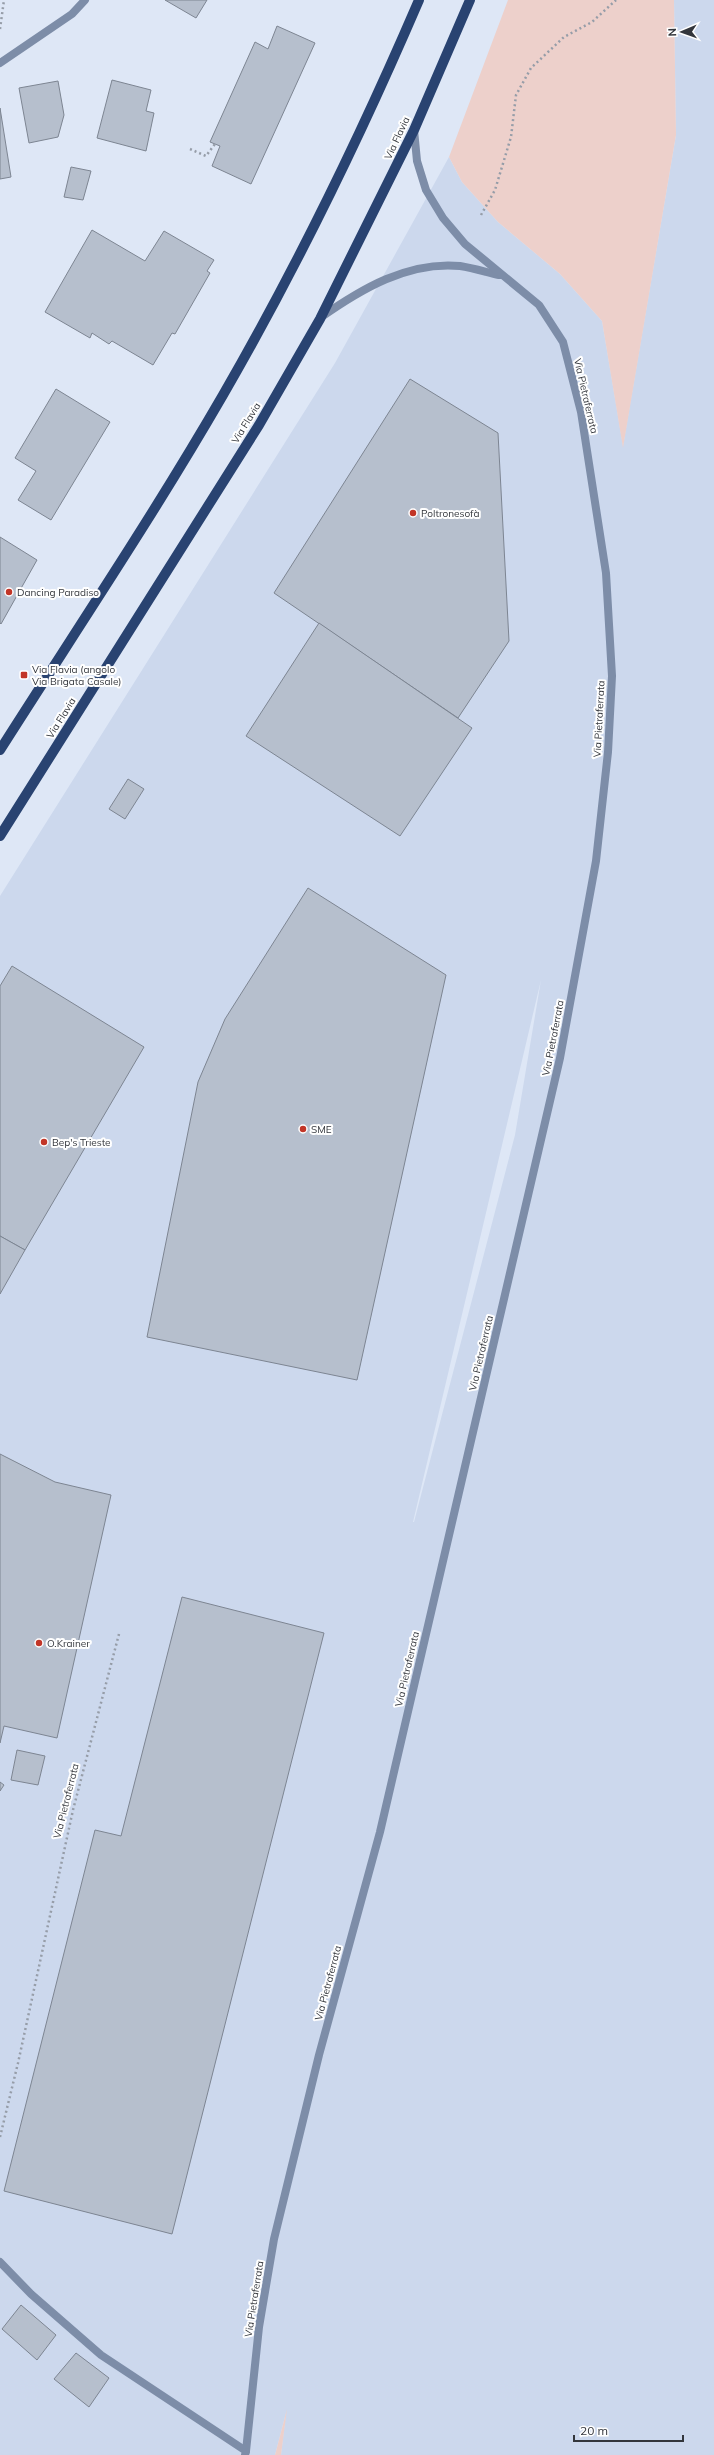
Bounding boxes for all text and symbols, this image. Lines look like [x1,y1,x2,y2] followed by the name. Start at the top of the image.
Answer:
[662,12,702,52] north arrow
[665,28,679,37] text: N
[381,115,413,161] street label: Via Flavia
[571,357,601,435] street label: Via Pietraferrata
[229,400,263,446] street label: Via Flavia
[421,507,479,520] place label: Poltronesofà
[408,508,418,518] marker: Poltronesofà
[17,586,99,599] place label: Dancing Paradiso
[4,587,14,597] marker: Dancing Paradiso
[32,663,121,688] place label: Via Flavia (angolo Via Brigata Casale)
[19,670,29,680] marker: Via Flavia (angolo Via Brigata Casale)
[591,680,607,758] street label: Via Pietraferrata
[43,695,79,741] street label: Via Flavia
[539,999,567,1077] street label: Via Pietraferrata
[311,1123,332,1136] place label: SME
[298,1124,308,1134] marker: SME
[52,1136,111,1149] place label: Bep's Trieste
[39,1137,49,1147] marker: Bep's Trieste
[466,1314,496,1392] street label: Via Pietraferrata
[392,1630,422,1708] street label: Via Pietraferrata
[47,1637,90,1650] place label: O.Krainer
[34,1638,44,1648] marker: O.Krainer
[50,1762,82,1840] street label: Via Pietraferrata
[312,1944,344,2022] street label: Via Pietraferrata
[242,2260,266,2338] street label: Via Pietraferrata
[574,2417,683,2443] scale bar
[580,2423,608,2438] text: 20 m

